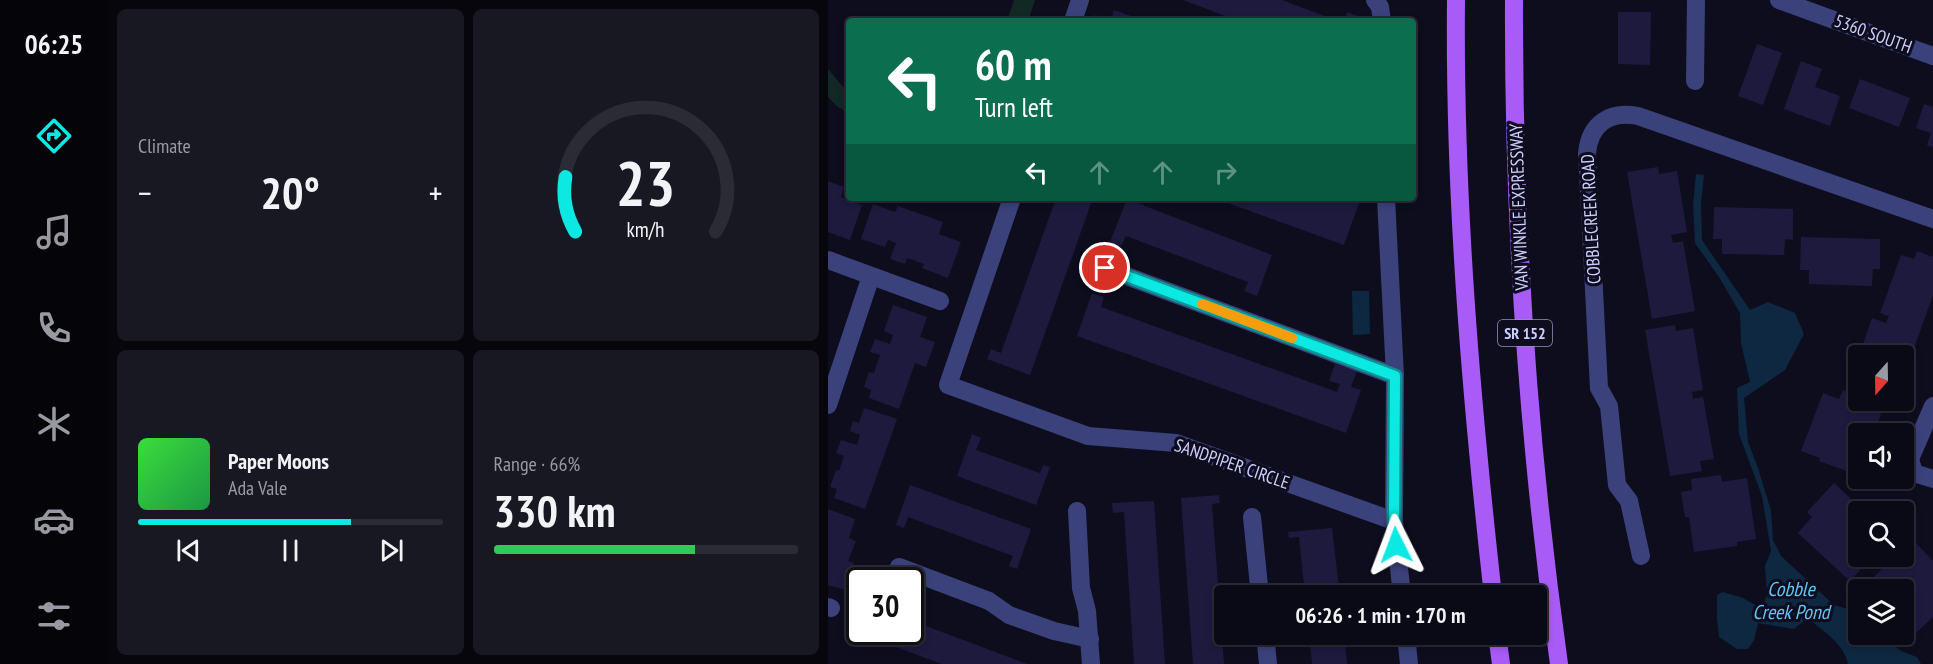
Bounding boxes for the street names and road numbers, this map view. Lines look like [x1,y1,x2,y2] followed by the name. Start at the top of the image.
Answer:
[1831,9,1915,58] street label: 5360 SOUTH
[1504,122,1533,292] street label: VAN WINKLE EXPRESSWAY
[1576,153,1605,285] street label: COBBLECREEK ROAD
[1498,320,1552,346] road number: SR 152
[1172,433,1293,494] street label: SANDPIPER CIRCLE

